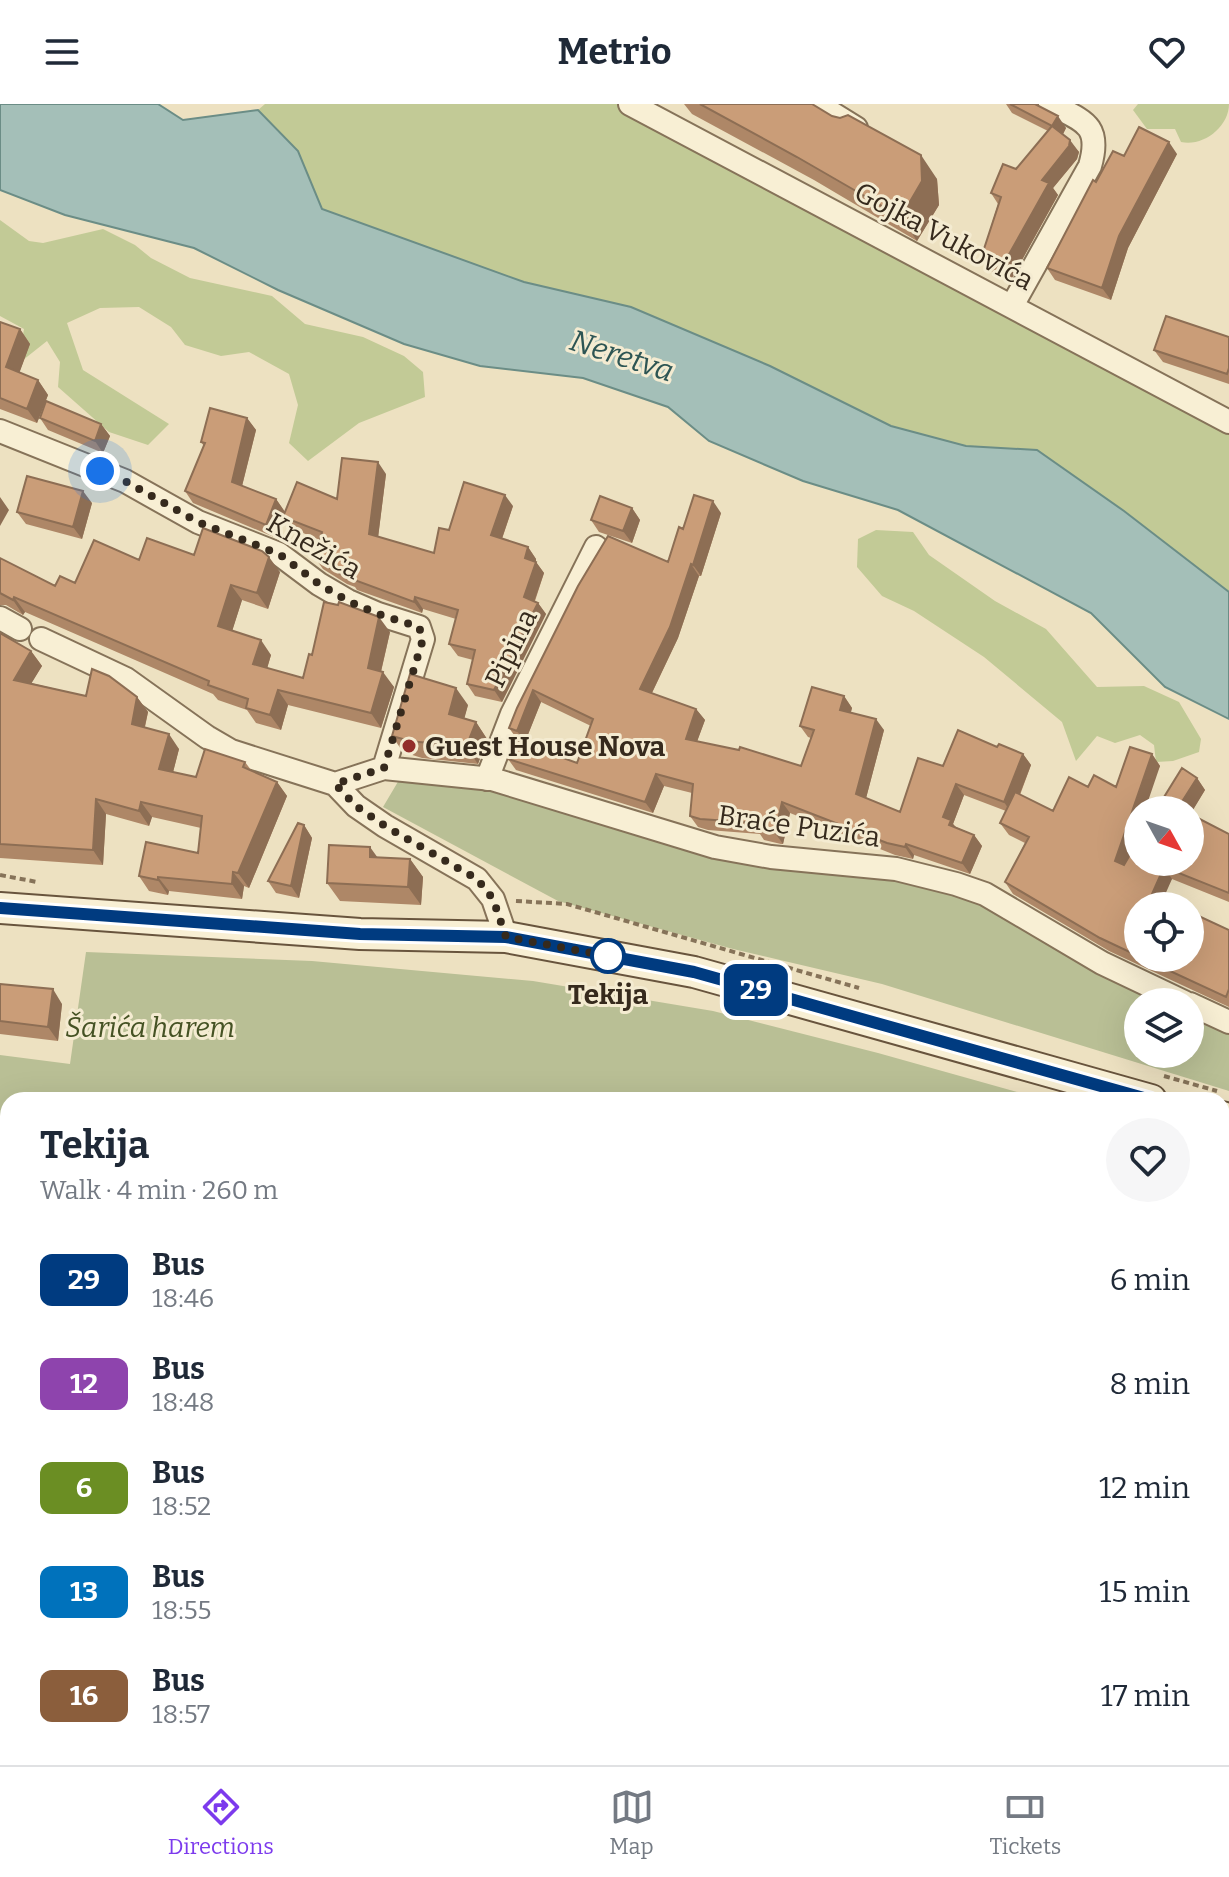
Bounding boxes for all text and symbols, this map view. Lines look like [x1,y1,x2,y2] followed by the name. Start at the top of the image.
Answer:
[40,30,84,74] icon: menu
[557,30,672,74] text: Metrio
[1145,30,1189,74] icon: heart
[849,175,1039,297] street label: Gojka Vukovića
[566,322,678,390] water label: Neretva
[80,451,120,491] your location
[261,506,367,586] street label: Knežića
[478,604,544,692] street label: Pipina
[425,730,666,763] place label: Guest House Nova
[400,737,418,755] marker: Guest House Nova
[1124,796,1204,876] north arrow
[1124,796,1204,1068] map controls
[716,798,882,854] street label: Braće Puzića
[1124,892,1204,972] button: locate
[591,939,625,973] marker: Tekija
[720,964,792,1016] line badge: 29
[740,973,772,1006] text: 29
[568,978,649,1011] place label: Tekija
[1124,988,1204,1068] button: layers
[65,1011,235,1044] park label: Šarića harem
[1106,1118,1190,1202] button: heart
[40,1122,149,1168] text: Tekija
[40,1175,278,1206] text: Walk · 4 min · 260 m
[152,1247,205,1283] text: Bus
[1110,1262,1190,1298] text: 6 min
[68,1263,100,1296] text: 29
[152,1283,214,1314] text: 18:46
[152,1351,205,1387] text: Bus
[1109,1366,1190,1402] text: 8 min
[70,1367,98,1400] text: 12
[152,1387,214,1418] text: 18:48
[152,1455,205,1491] text: Bus
[1099,1470,1190,1506] text: 12 min
[76,1471,92,1504] text: 6
[152,1491,211,1522] text: 18:52
[152,1559,205,1595] text: Bus
[1099,1574,1190,1610] text: 15 min
[70,1575,98,1608] text: 13
[152,1595,211,1626] text: 18:55
[152,1663,205,1699] text: Bus
[1101,1678,1190,1714] text: 17 min
[70,1679,98,1712] text: 16
[152,1699,210,1730] text: 18:57
[168,1785,274,1860] tab: Directions
[609,1785,654,1860] tab: Map
[989,1785,1061,1860] tab: Tickets

